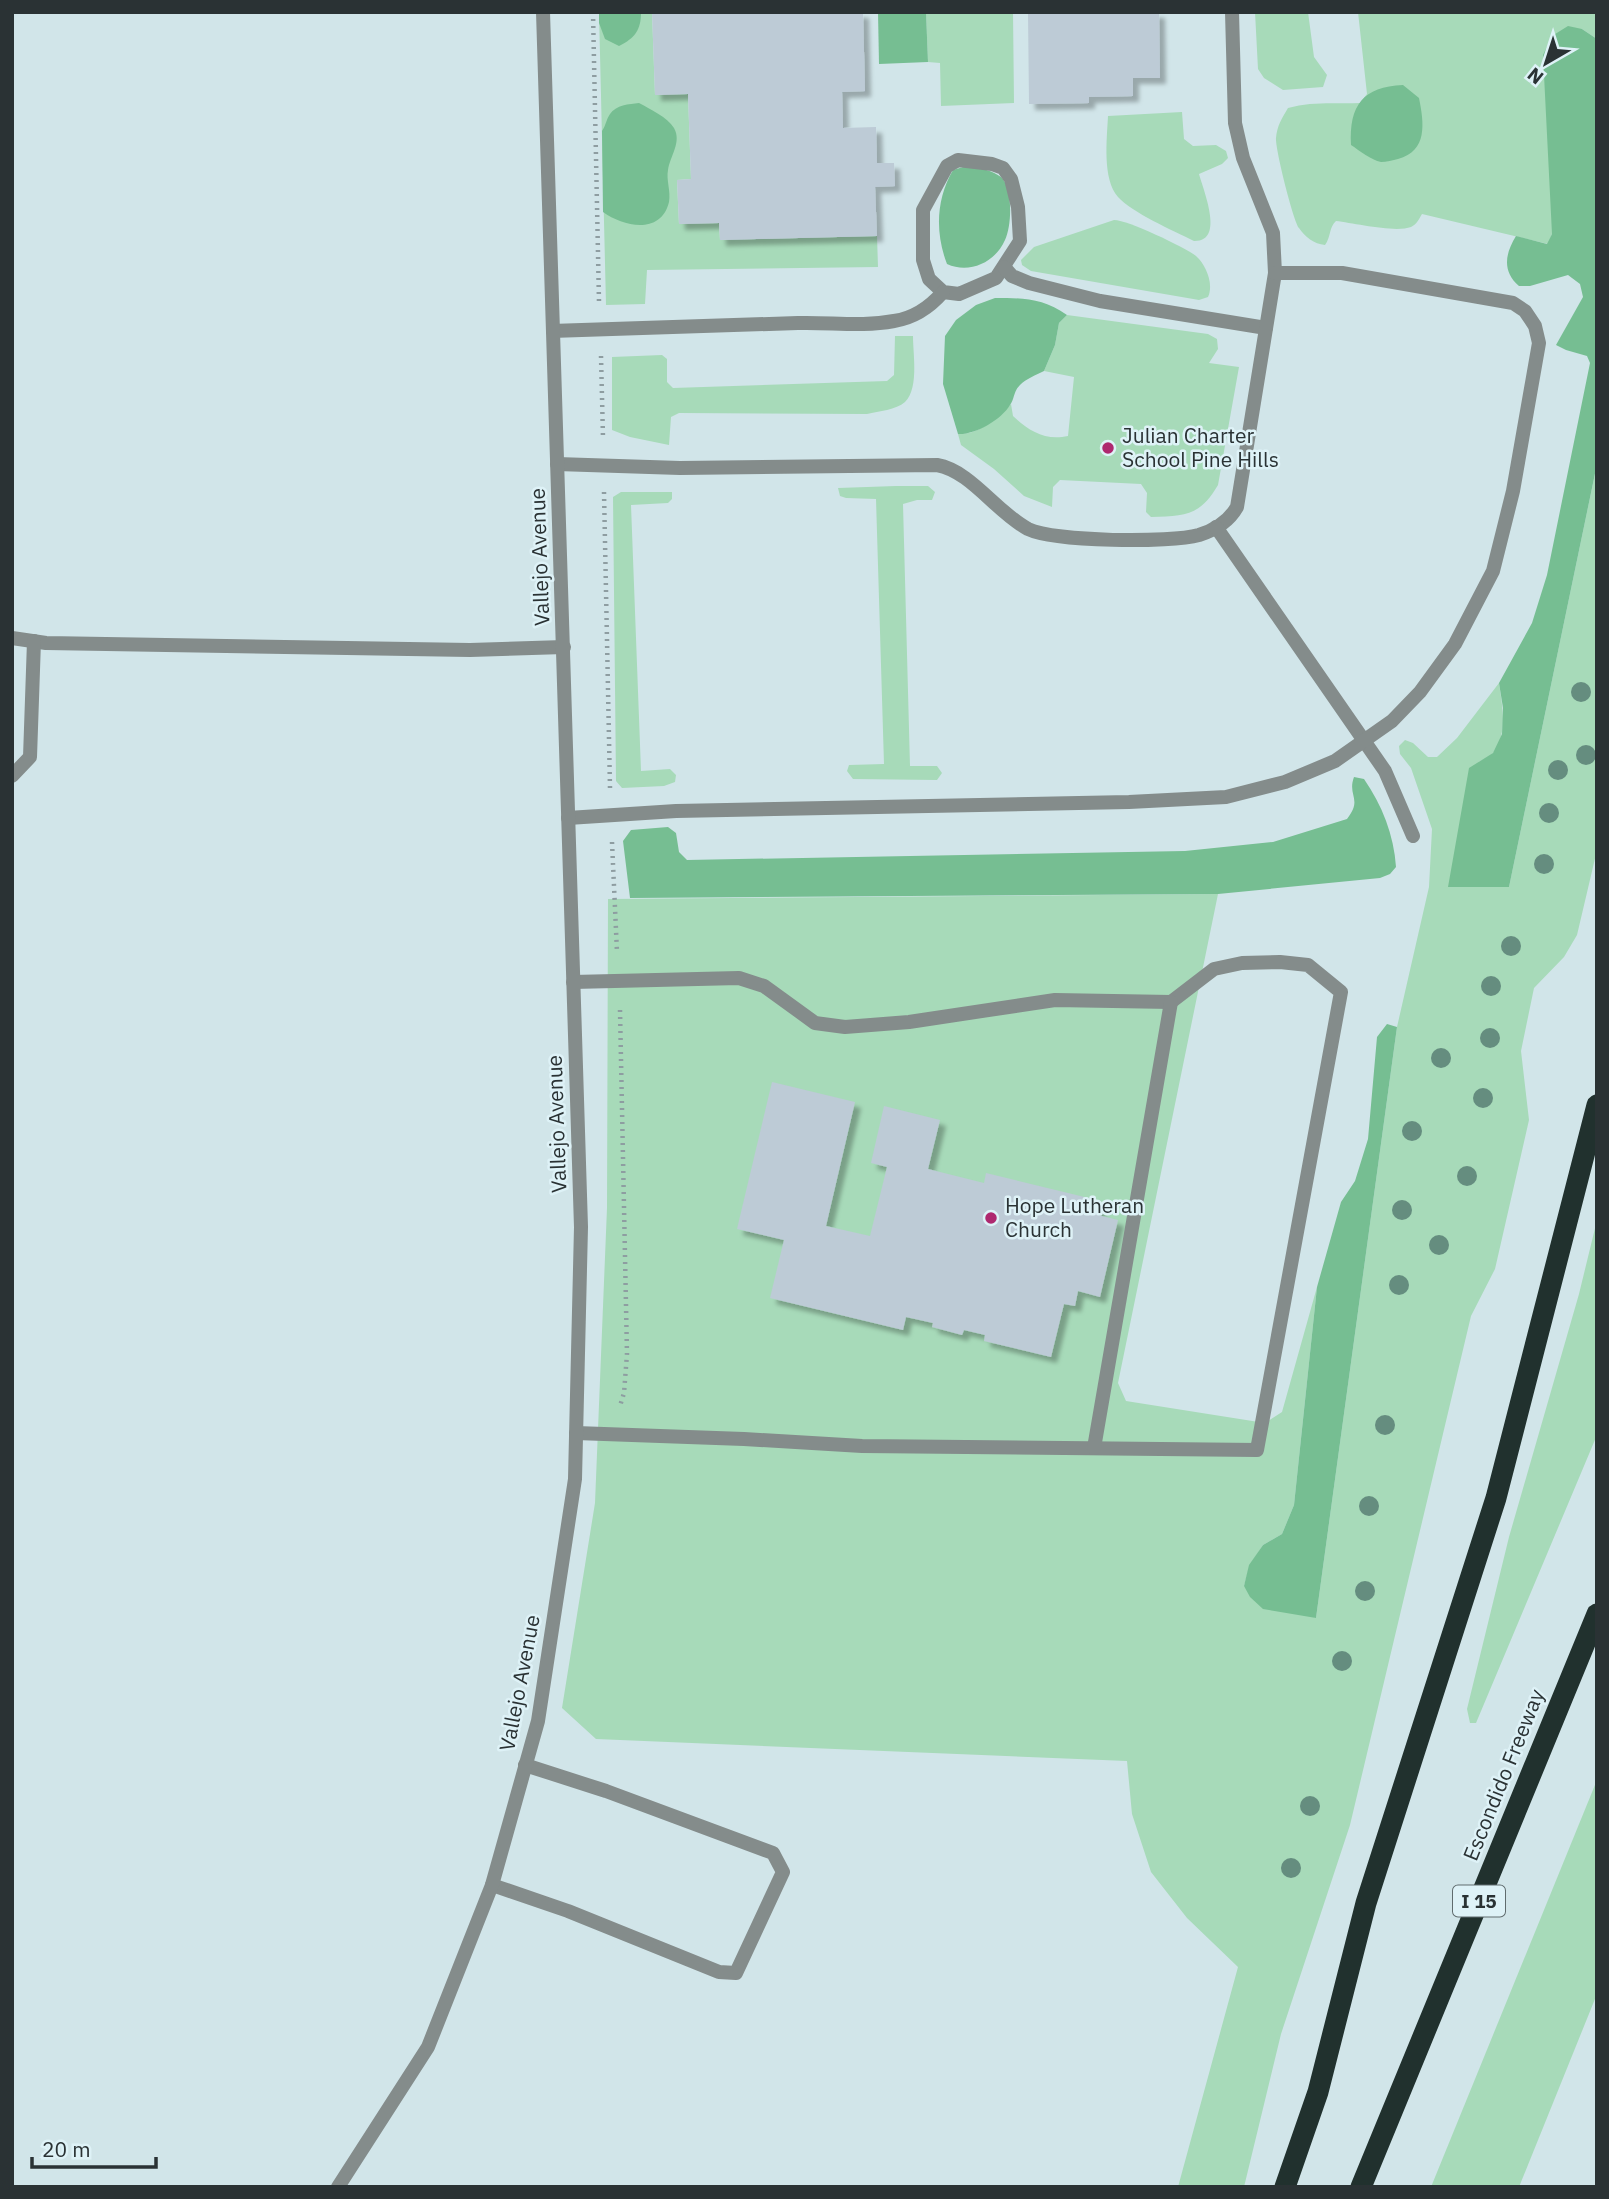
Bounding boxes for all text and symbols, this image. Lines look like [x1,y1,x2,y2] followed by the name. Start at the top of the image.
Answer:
[1511,28,1581,98] north arrow
[1522,63,1548,90] text: N
[1122,421,1279,473] place label: Julian Charter School Pine Hills
[1100,440,1116,456] marker: Julian Charter School Pine Hills
[523,487,555,627] street label: Vallejo Avenue
[540,1054,572,1194] street label: Vallejo Avenue
[1005,1191,1144,1243] place label: Hope Lutheran Church
[983,1210,999,1226] marker: Hope Lutheran Church
[492,1612,546,1753] street label: Vallejo Avenue
[1456,1684,1550,1864] street label: Escondido Freeway
[1453,1885,1505,1916] road number: I 15
[32,2126,156,2170] scale bar
[42,2135,91,2163] text: 20 m

